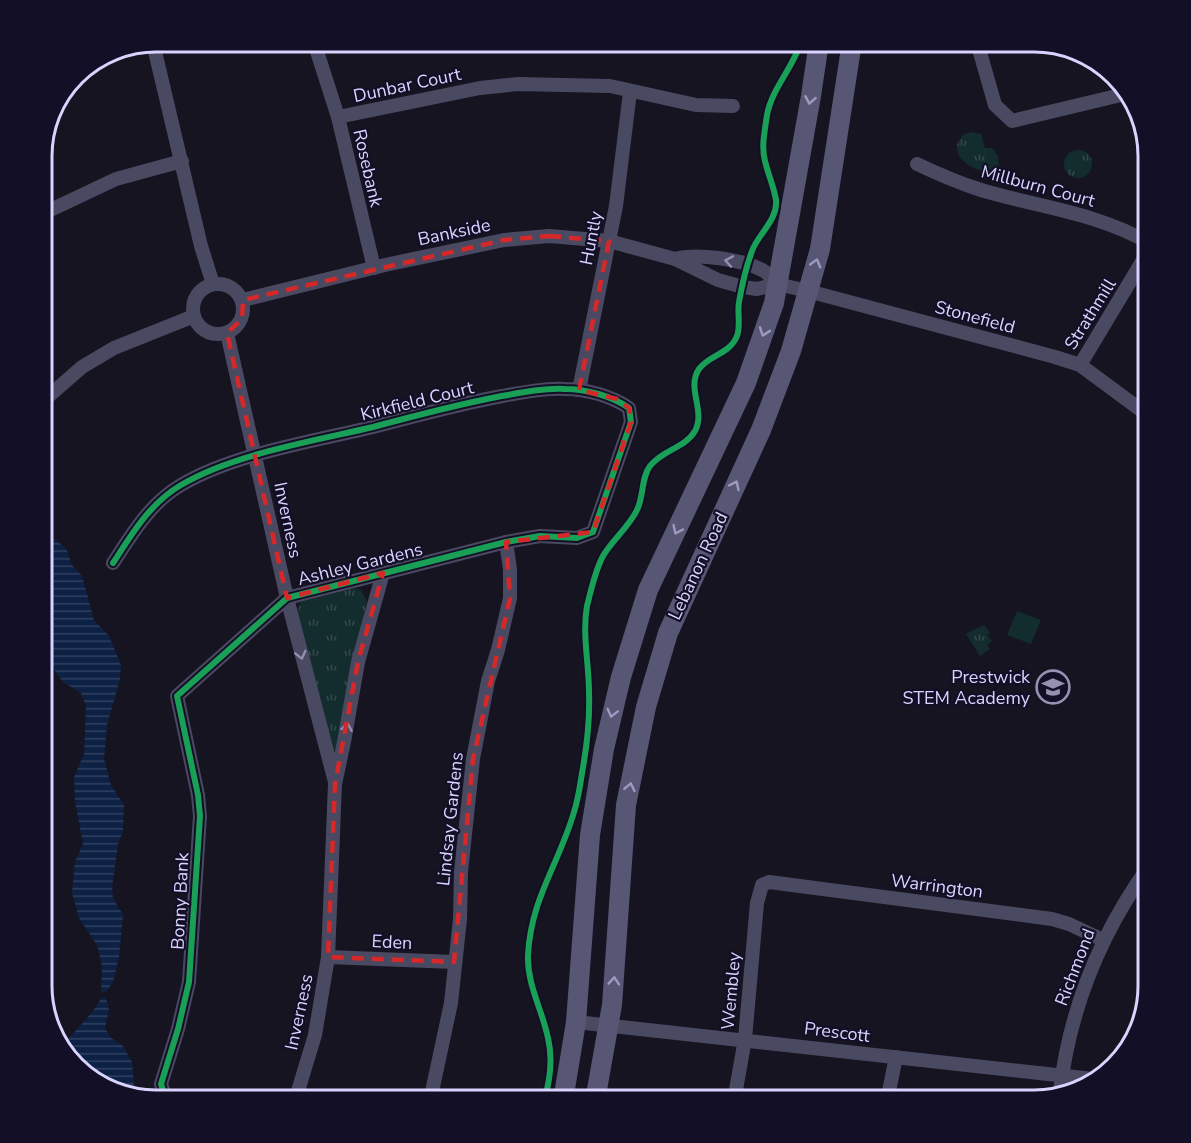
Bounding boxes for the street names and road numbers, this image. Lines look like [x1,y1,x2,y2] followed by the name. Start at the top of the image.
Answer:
[351,62,464,108] street label: Dunbar Court
[347,127,389,210] street label: Rosebank
[978,159,1098,213] street label: Millburn Court
[574,208,608,267] street label: Huntly
[415,213,493,251] street label: Bankside
[1059,273,1122,354] street label: Strathmill
[932,295,1018,339] street label: Stonefield
[358,375,477,427] street label: Kirkfield Court
[268,480,308,560] street label: Inverness
[663,508,733,624] street label: Lebanon Road
[295,537,425,591] street label: Ashley Gardens
[431,751,469,887] street label: Lindsay Gardens
[165,851,195,950] street label: Bonny Bank
[890,868,984,904] street label: Warrington
[1049,925,1101,1009] street label: Richmond
[371,929,413,955] street label: Eden
[716,950,746,1031] street label: Wembley
[279,972,319,1052] street label: Inverness
[803,1016,872,1048] street label: Prescott

